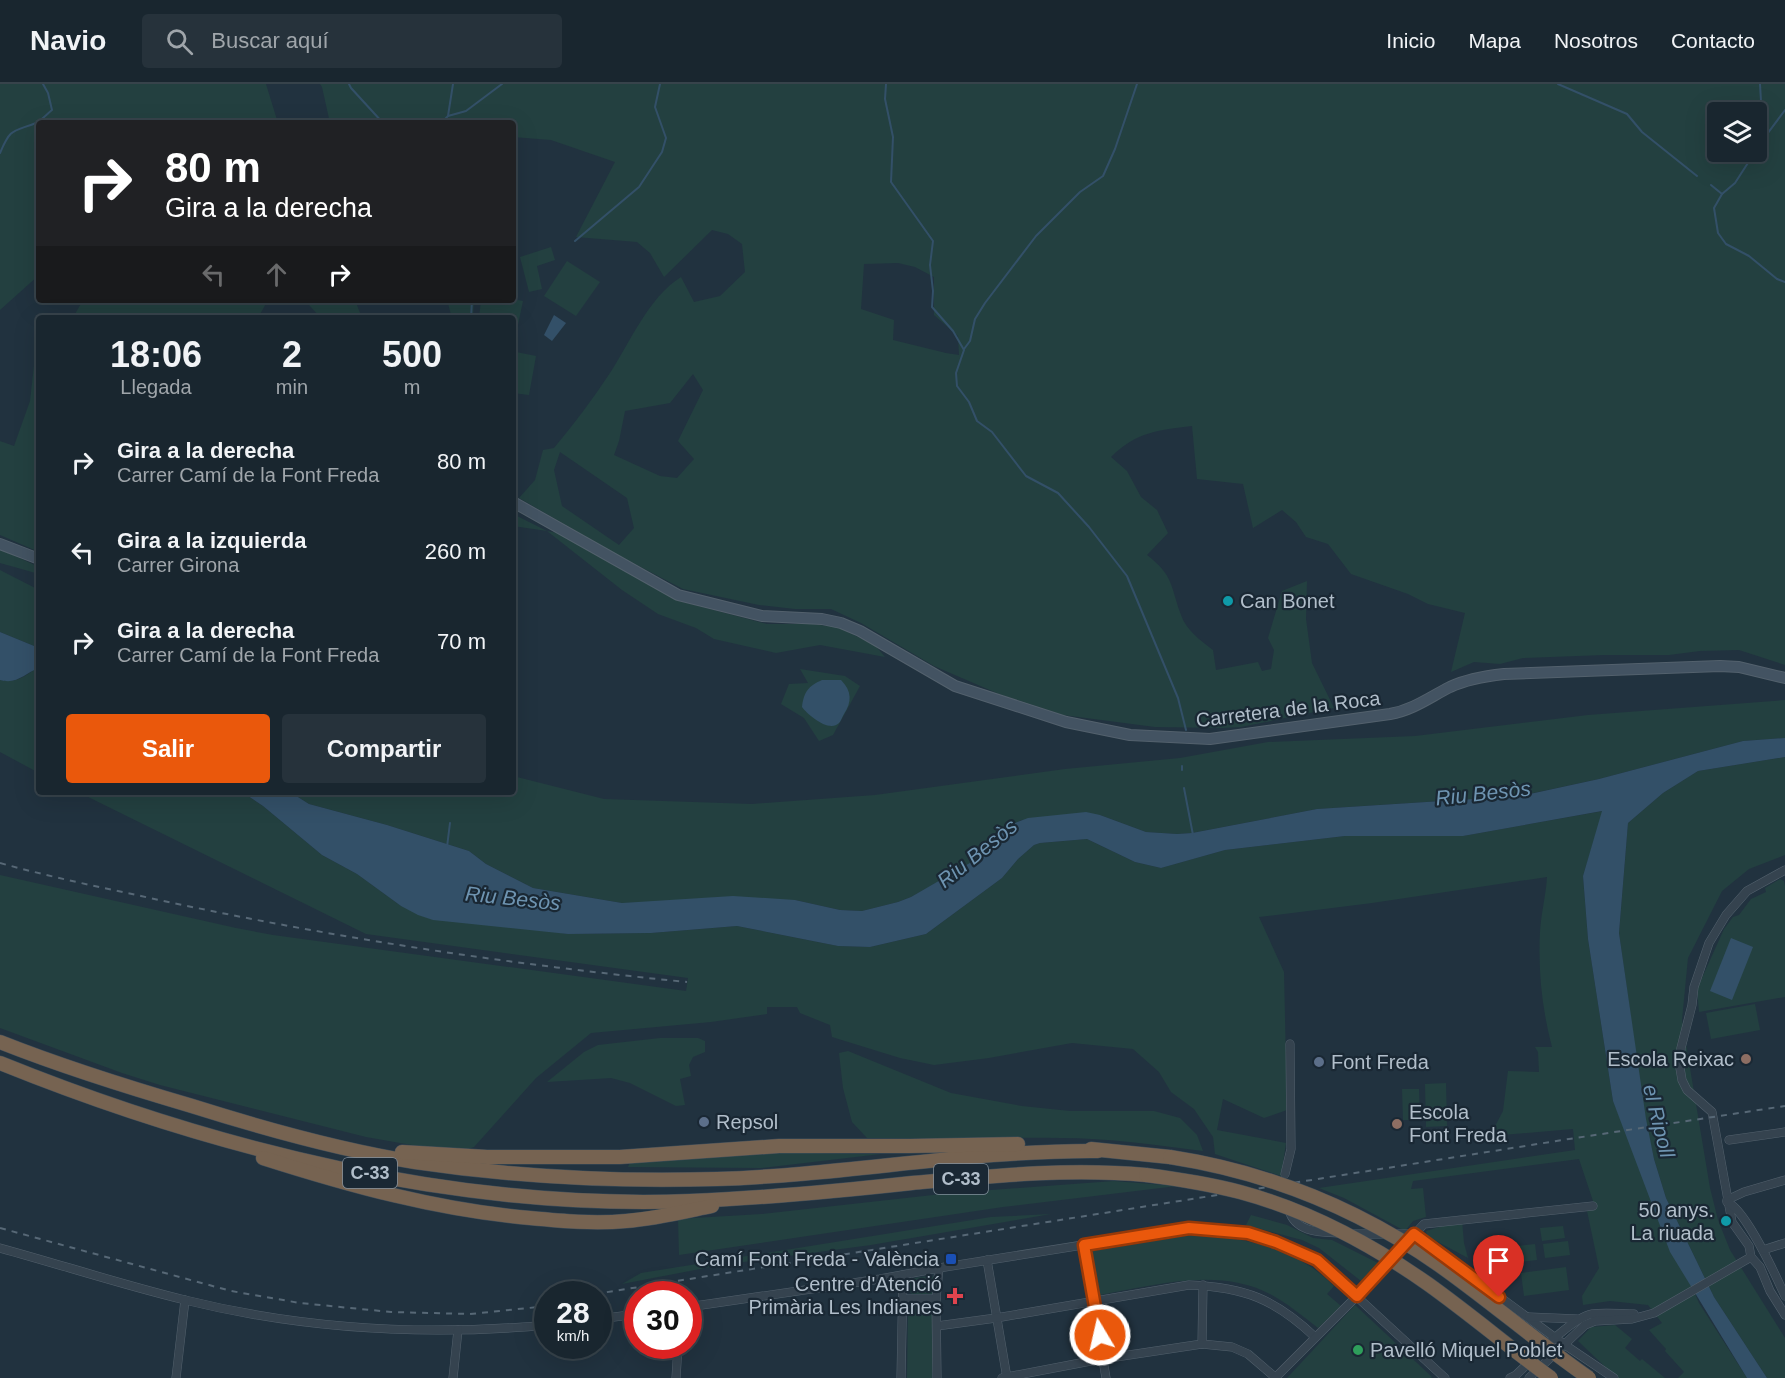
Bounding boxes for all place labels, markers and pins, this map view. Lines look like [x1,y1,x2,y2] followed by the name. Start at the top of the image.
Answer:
[1240,590,1335,612] place label: Can Bonet
[1221,594,1235,608] marker: Can Bonet
[1607,1048,1734,1070] place label: Escola Reixac
[1331,1051,1430,1073] place label: Font Freda
[1739,1052,1753,1066] marker: Escola Reixac
[1312,1055,1326,1069] marker: Font Freda
[1409,1101,1508,1146] place label: Escola Font Freda
[716,1111,778,1133] place label: Repsol
[697,1115,711,1129] marker: Repsol
[1390,1117,1404,1131] marker: Escola Font Freda
[1631,1199,1715,1244] place label: 50 anys. La riuada
[1719,1214,1733,1228] marker: 50 anys. La riuada
[1473,1235,1524,1297] pin
[695,1248,940,1270] place label: Camí Font Freda - València
[944,1252,958,1266] marker: Camí Font Freda - València
[749,1273,942,1318] place label: Centre d'Atenció Primària Les Indianes
[946,1287,964,1305] marker: Centre d'Atenció Primària Les Indianes
[1370,1339,1563,1361] place label: Pavelló Miquel Poblet
[1351,1343,1365,1357] marker: Pavelló Miquel Poblet

